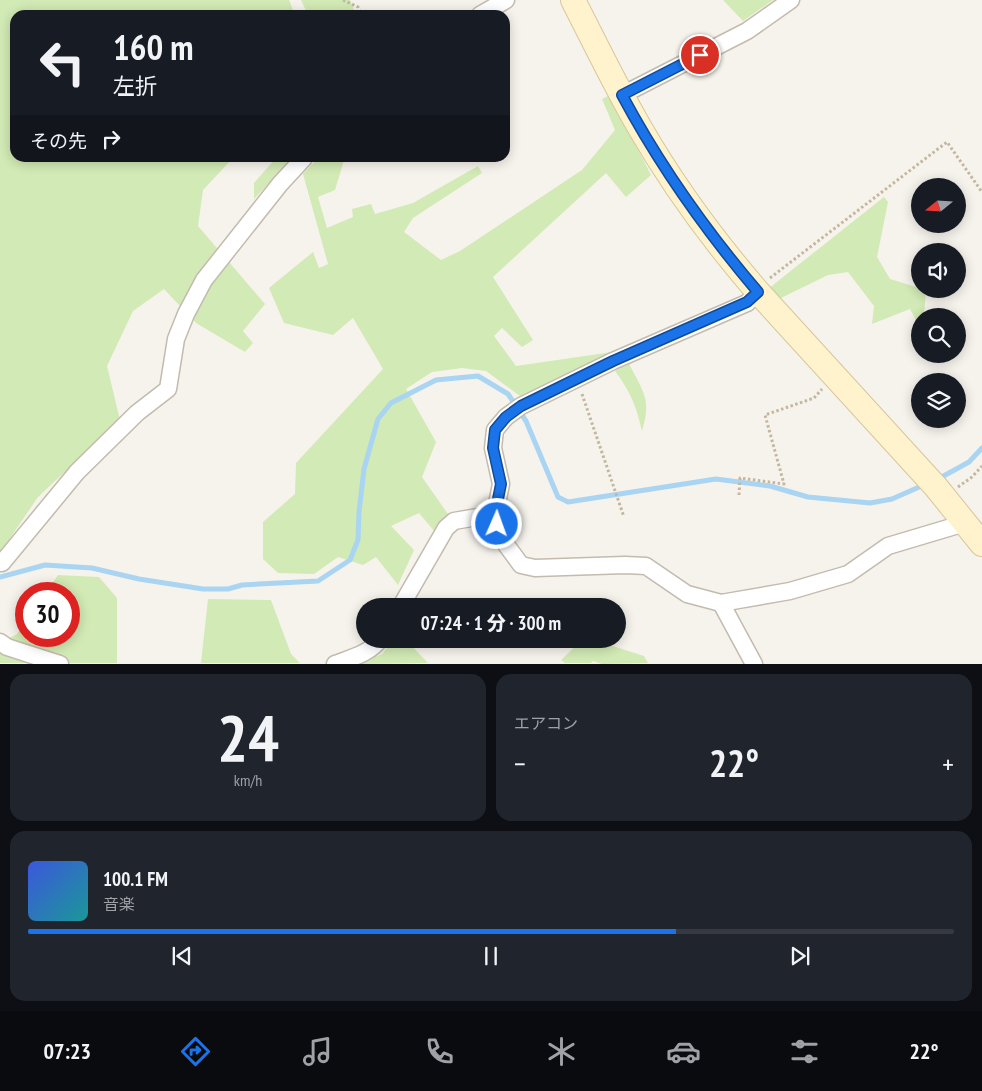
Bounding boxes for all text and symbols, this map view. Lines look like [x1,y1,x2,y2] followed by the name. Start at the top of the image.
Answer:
[113,24,194,70] text: 160 m
[30,30,95,95] icon: left
[679,34,721,76] pin
[686,41,714,69] icon: arrive
[113,72,157,100] text: 左折
[97,125,125,153] icon: right
[30,129,87,153] text: その先
[911,178,966,232] north arrow
[911,178,966,428] map controls
[911,243,966,298] button: sound
[911,308,966,363] button: search
[911,373,966,428] button: layers
[470,497,522,549] position arrow
[15,582,80,647] speed limit sign: 30
[421,611,561,635] text: 07:24 · 1 分 · 300 m
[217,695,279,779] text: 24
[514,713,578,733] text: エアコン
[709,738,759,787] text: 22°
[514,745,526,782] text: −
[942,745,954,782] text: +
[234,770,262,790] text: km/h
[103,867,168,891] text: 100.1 FM
[103,894,135,914] text: 音楽
[168,942,196,970] icon: previous
[477,942,505,970] icon: pause
[786,942,814,970] icon: next
[178,1034,213,1069] icon: directions
[300,1034,335,1069] icon: music
[422,1034,457,1069] icon: phone
[544,1034,579,1069] icon: climate
[666,1034,701,1069] icon: car
[787,1034,822,1069] icon: filters
[43,1037,91,1065] text: 07:23
[909,1037,938,1065] text: 22°

